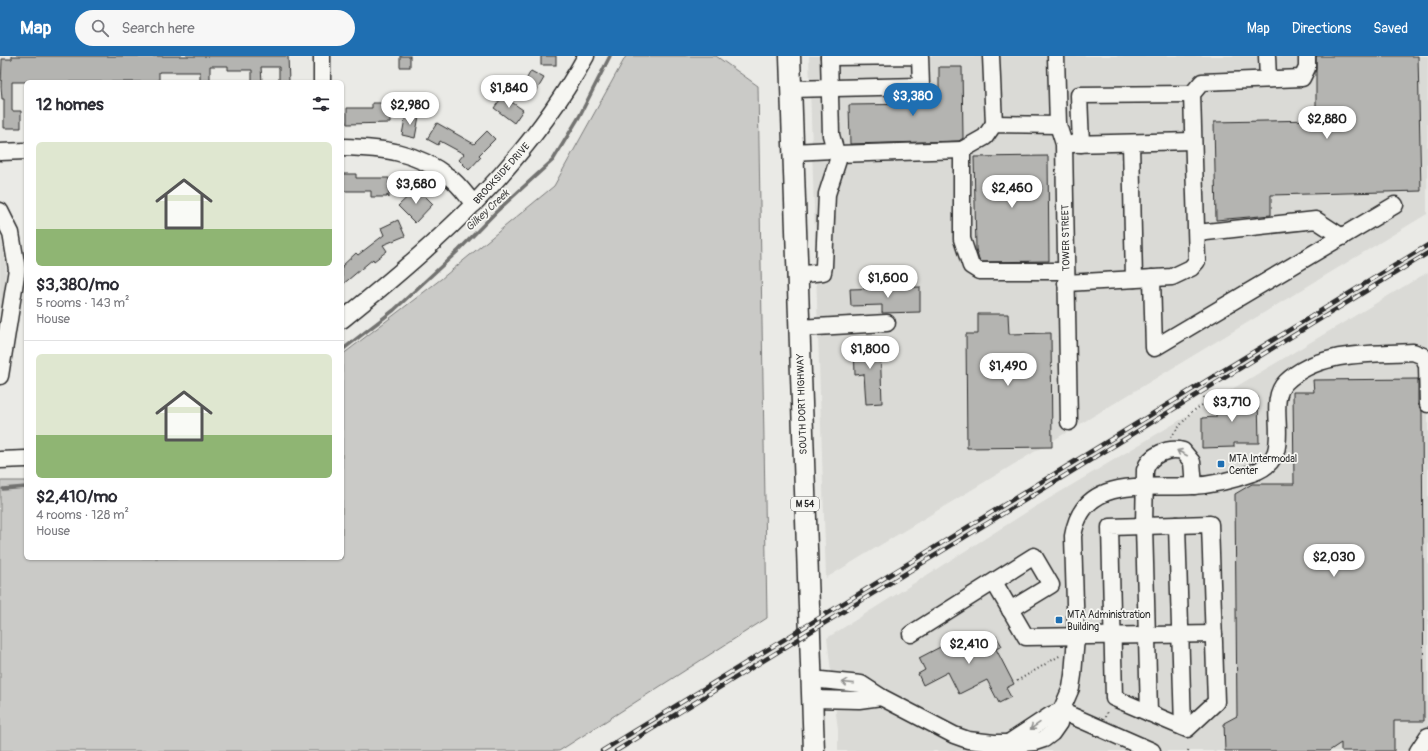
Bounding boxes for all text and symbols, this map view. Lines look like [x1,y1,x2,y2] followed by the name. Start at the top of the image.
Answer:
[75,10,355,46] search box
[20,16,51,40] text: Map
[89,17,111,39] icon: search
[121,19,195,38] text: Search here
[1247,20,1270,37] text: Map
[1292,20,1351,37] text: Directions
[1373,20,1408,37] text: Saved
[476,75,542,109] pin: $1,840
[490,80,528,96] text: $1,840
[880,83,946,117] pin: $3,380
[893,88,933,104] text: $3,380
[377,92,443,126] pin: $2,980
[310,93,332,115] icon: filters
[36,94,104,115] text: 12 homes
[390,97,430,113] text: $2,980
[1294,106,1360,140] pin: $2,880
[1307,111,1347,127] text: $2,880
[471,140,532,207] street label: BROOKSIDE DRIVE
[148,168,220,240] icon: home
[383,171,449,205] pin: $3,680
[979,175,1045,209] pin: $2,460
[396,176,436,192] text: $3,680
[991,180,1033,196] text: $2,460
[463,186,513,234] water label: Gilkey Creek
[1059,204,1073,271] street label: TOWER STREET
[855,265,921,299] pin: $1,600
[868,270,908,286] text: $1,600
[36,274,119,295] text: $3,380/mo
[36,295,130,311] text: 5 rooms · 143 m²
[36,311,70,327] text: House
[837,336,903,370] pin: $1,800
[850,341,890,357] text: $1,800
[794,353,810,455] street label: SOUTH DORT HIGHWAY
[975,353,1041,387] pin: $1,490
[989,358,1027,374] text: $1,490
[148,380,220,452] icon: home
[1199,389,1265,423] pin: $3,710
[1213,394,1251,410] text: $3,710
[1176,449,1188,456] one-way arrow
[1229,453,1297,477] place label: MTA Intermodal Center
[1216,459,1226,469] marker: MTA Intermodal Center
[36,486,117,507] text: $2,410/mo
[791,497,819,511] road number: M 54
[36,507,129,523] text: 4 rooms · 128 m²
[36,523,70,539] text: House
[1301,544,1367,578] pin: $2,030
[1313,549,1355,565] text: $2,030
[1067,609,1151,633] place label: MTA Administration Building
[1054,615,1064,625] marker: MTA Administration Building
[936,631,1002,665] pin: $2,410
[949,636,989,652] text: $2,410
[842,679,855,686] one-way arrow
[1030,722,1041,730] one-way arrow

